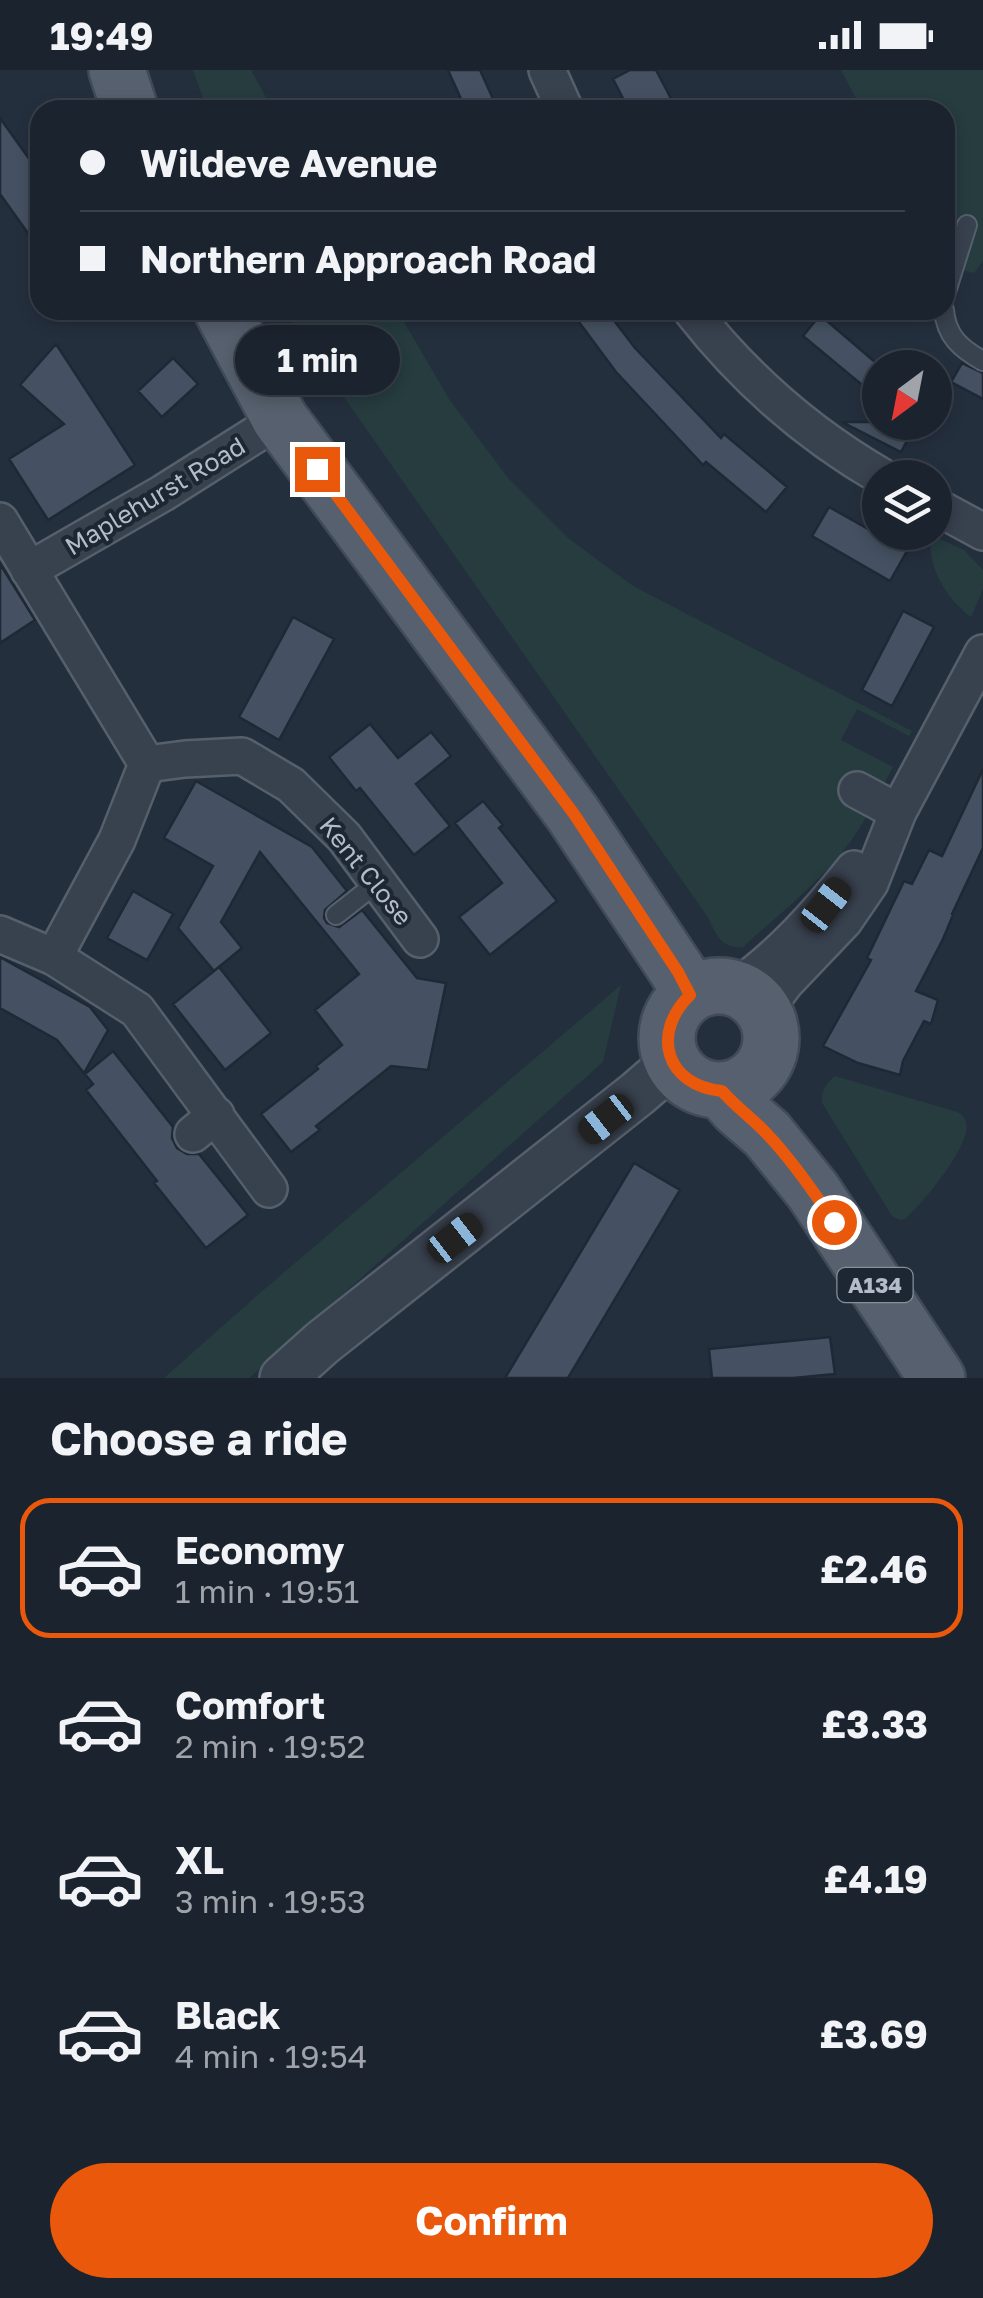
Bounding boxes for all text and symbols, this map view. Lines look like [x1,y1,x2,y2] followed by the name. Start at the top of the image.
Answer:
[50,13,154,58] text: 19:49
[140,140,437,185] text: Wildeve Avenue
[140,236,596,281] text: Northern Approach Road
[234,324,400,394] callout: 1 min
[277,341,358,379] text: 1 min
[862,350,952,440] north arrow
[862,350,952,550] map controls
[59,430,250,561] street label: Maplehurst Road
[295,447,340,492] route end
[862,460,952,550] button: layers
[313,810,419,931] street label: Kent Close
[796,872,856,938] car
[573,1089,639,1149] car
[812,1200,857,1245] route start
[422,1208,488,1268] car
[838,1268,912,1302] road number: A134
[50,1411,348,1465] text: Choose a ride
[55,1523,145,1613] icon: car
[175,1527,344,1572] text: Economy
[820,1546,928,1591] text: £2.46
[175,1572,359,1610] text: 1 min · 19:51
[55,1678,145,1768] icon: car
[175,1682,325,1727] text: Comfort
[821,1701,928,1746] text: £3.33
[175,1727,365,1765] text: 2 min · 19:52
[55,1833,145,1923] icon: car
[175,1837,224,1882] text: XL
[823,1856,928,1901] text: £4.19
[175,1882,366,1920] text: 3 min · 19:53
[55,1988,145,2078] icon: car
[175,1992,280,2037] text: Black
[819,2011,928,2056] text: £3.69
[175,2037,367,2075] text: 4 min · 19:54
[50,2163,933,2278] button: Confirm

